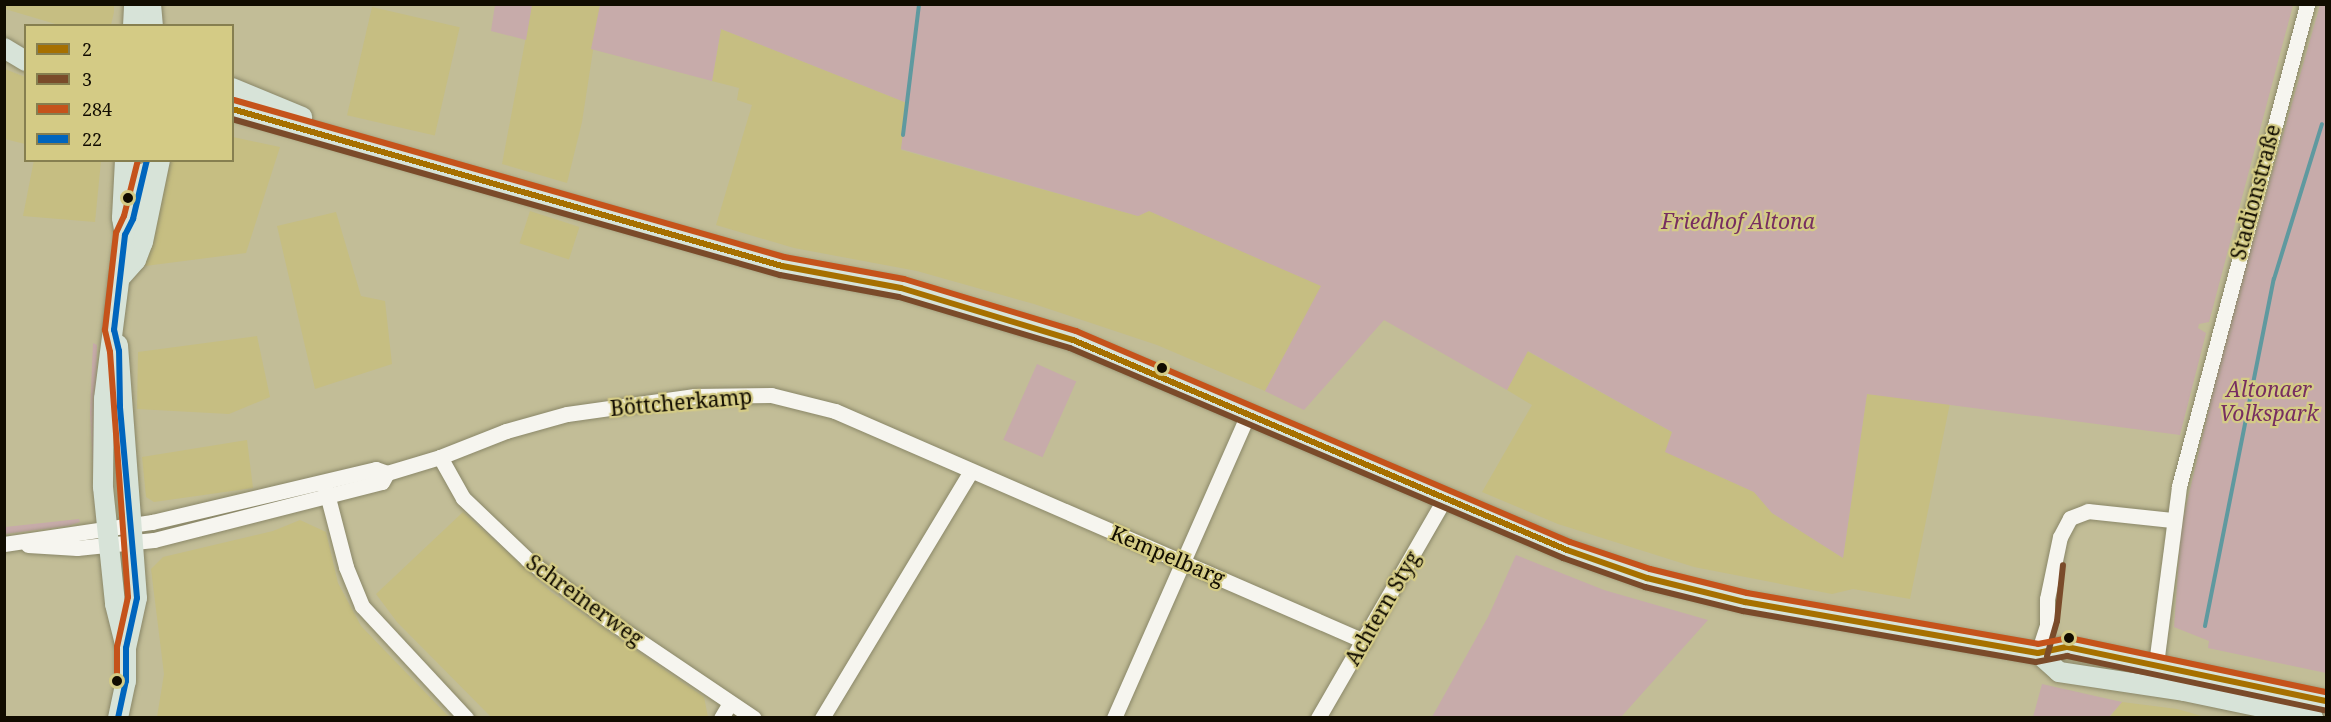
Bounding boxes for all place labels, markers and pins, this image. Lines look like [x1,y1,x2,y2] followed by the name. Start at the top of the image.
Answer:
[122,192,134,204] unlabelled marker
[1156,362,1168,374] unlabelled marker
[2063,632,2075,644] unlabelled marker
[111,675,123,687] unlabelled marker

